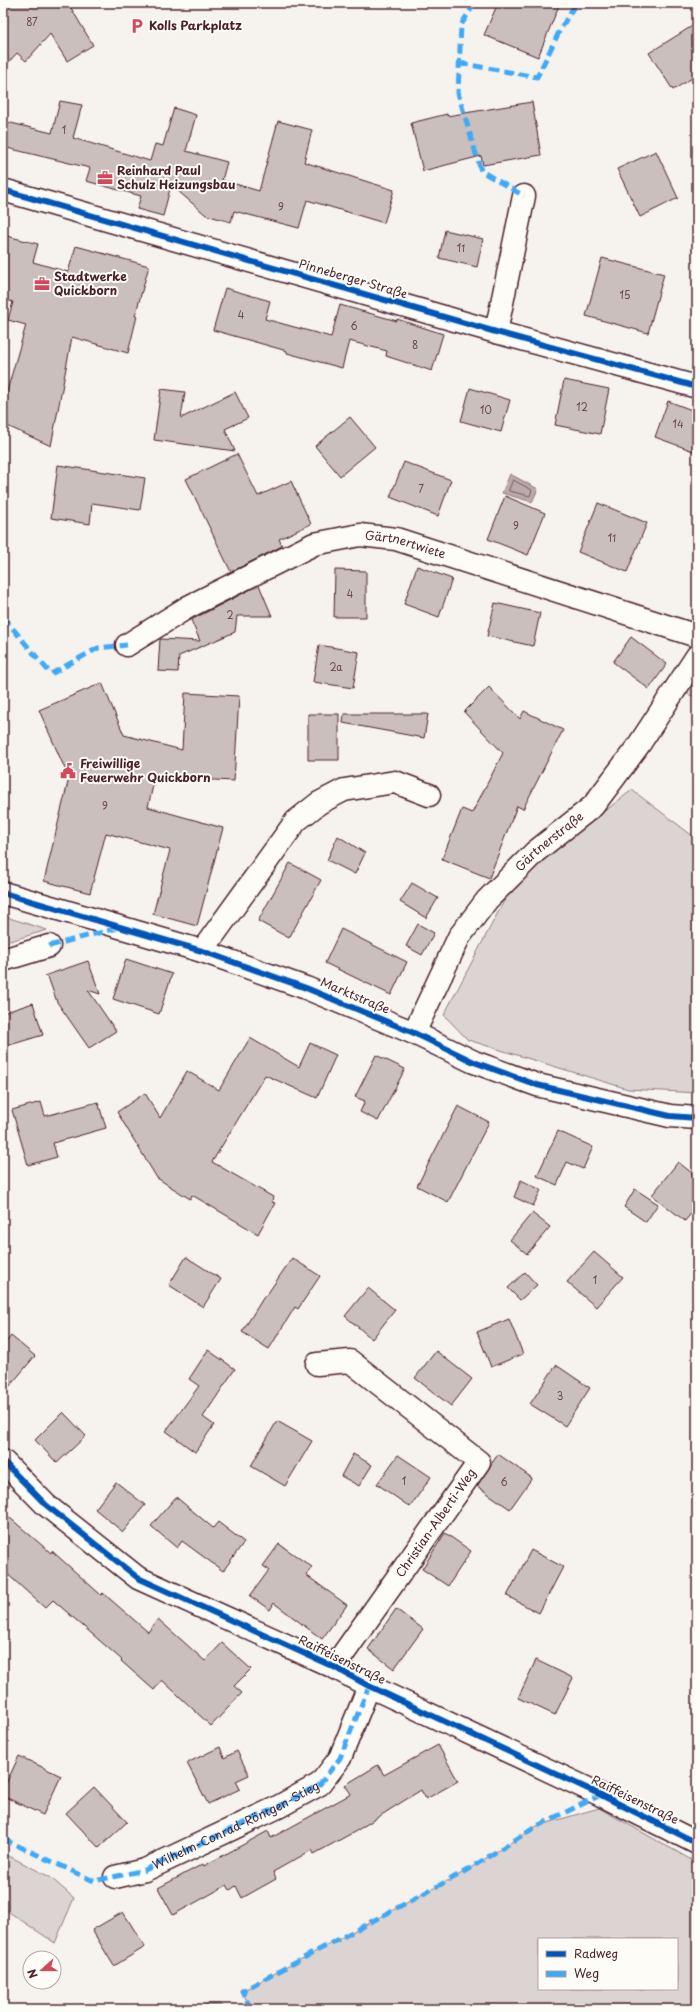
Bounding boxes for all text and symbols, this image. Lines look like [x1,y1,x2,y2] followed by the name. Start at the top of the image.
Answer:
[26,14,38,29] house number: 87
[149,16,242,34] place label: Kolls Parkplatz
[128,17,146,35] parking icon: Kolls Parkplatz
[62,122,66,137] house number: 1
[117,161,235,193] place label: Reinhard Paul Schulz Heizungsbau
[96,169,114,187] office icon: Reinhard Paul Schulz Heizungsbau
[278,199,284,214] house number: 9
[457,240,465,255] house number: 11
[297,254,410,302] street label: Pinneberger Straße
[54,267,127,299] place label: Stadtwerke Quickborn
[33,275,51,293] office icon: Stadtwerke Quickborn
[620,287,630,302] house number: 15
[238,307,245,322] house number: 4
[350,318,358,333] house number: 6
[412,337,418,352] house number: 8
[576,399,588,414] house number: 12
[480,402,492,417] house number: 10
[672,416,684,431] house number: 14
[418,481,424,496] house number: 7
[513,518,519,533] house number: 9
[364,526,449,563] street label: Gärtnertwiete
[608,530,616,545] house number: 11
[347,586,354,601] house number: 4
[226,607,234,622] house number: 2
[329,659,343,674] house number: 2a
[80,754,211,786] place label: Freiwillige Feuerwehr Quickborn
[59,762,77,780] public building icon: Freiwillige Feuerwehr Quickborn
[102,798,108,813] house number: 9
[511,807,587,875] street label: Gärtnerstraße
[318,972,393,1018] street label: Marktstraße
[593,1272,597,1287] house number: 1
[557,1388,563,1403] house number: 3
[391,1464,480,1580] street label: Christian-Alberti-Weg
[402,1473,406,1488] house number: 1
[500,1474,508,1489] house number: 6
[296,1630,389,1688] street label: Raiffeisenstraße
[589,1770,682,1828] street label: Raiffeisenstraße
[149,1776,322,1873] street label: Wilhelm-Conrad-Röntgen-Stieg
[538,1938,678,1990] legend
[574,1944,618,1962] text: Radweg
[22,1950,62,1990] north arrow
[574,1964,599,1982] text: Weg
[23,1966,42,1981] text: N

